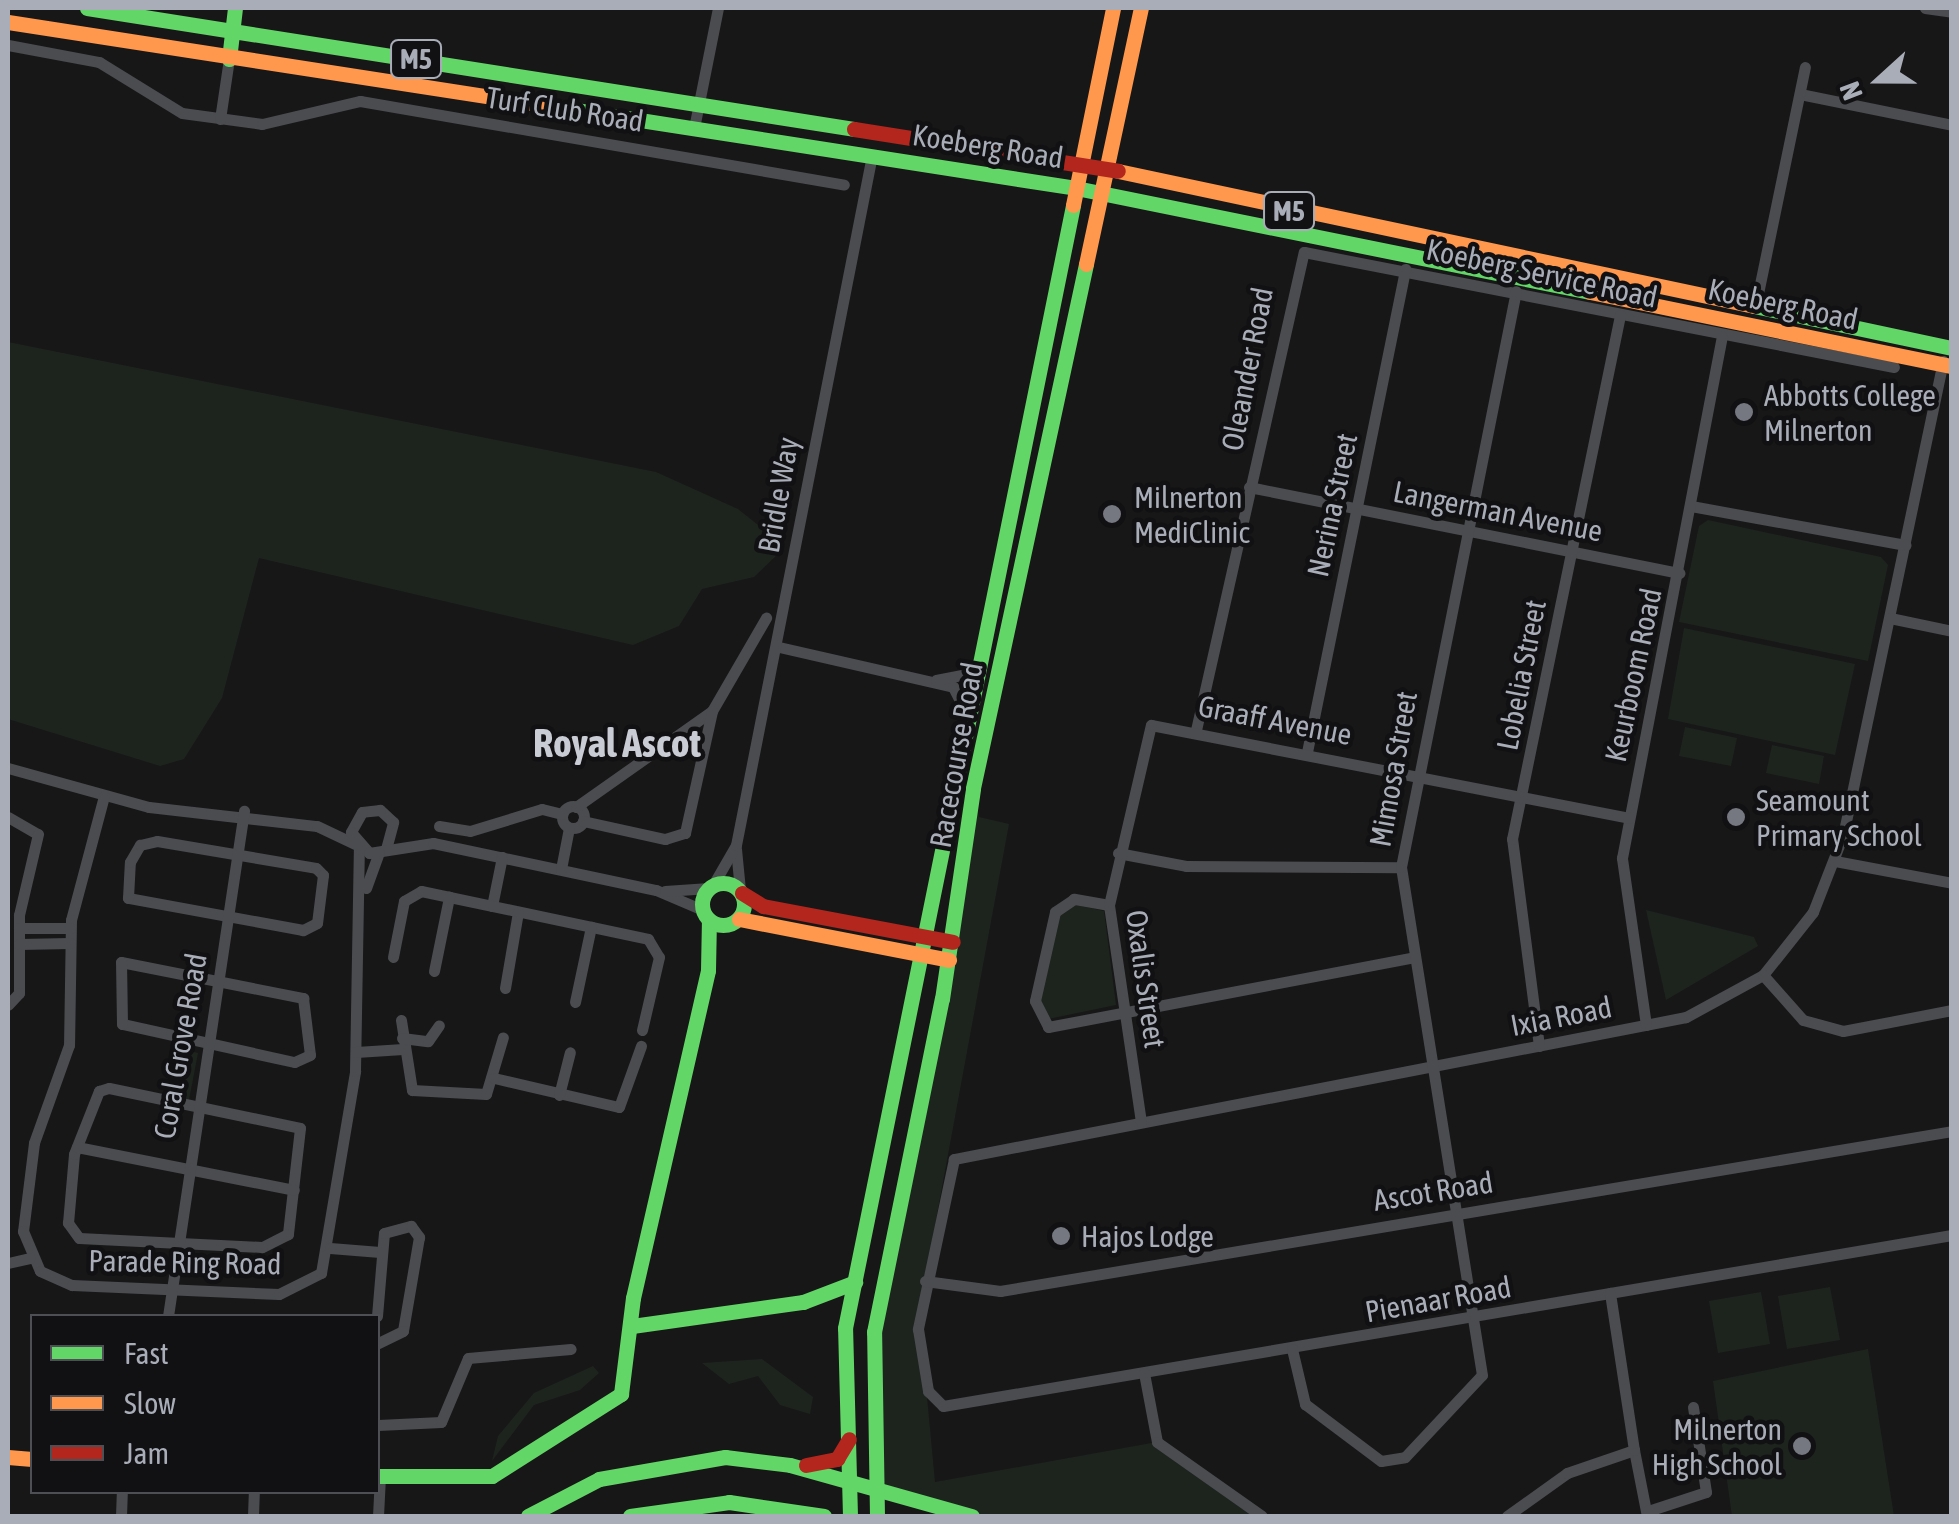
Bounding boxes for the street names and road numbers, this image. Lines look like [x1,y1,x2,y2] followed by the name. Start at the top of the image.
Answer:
[388,36,444,82] road number: M5
[484,79,646,139] street label: Turf Club Road
[910,116,1066,176] street label: Koeberg Road
[1262,188,1316,234] road number: M5
[1423,231,1661,315] street label: Koeberg Service Road
[1705,271,1861,337] street label: Koeberg Road
[1214,284,1280,454] street label: Oleander Road
[1299,430,1365,580] street label: Nerina Street
[750,434,806,556] street label: Bridle Way
[1390,473,1606,549] street label: Langerman Avenue
[1597,585,1669,765] street label: Keurboom Road
[1489,597,1553,753] street label: Lobelia Street
[922,659,990,851] street label: Racecourse Road
[1195,687,1355,753] street label: Graaff Avenue
[1362,688,1424,850] street label: Mimosa Street
[1119,908,1173,1050] street label: Oxalis Street
[146,951,214,1141] street label: Coral Grove Road
[1508,989,1614,1043] street label: Ixia Road
[1371,1164,1495,1218] street label: Ascot Road
[88,1242,282,1282] street label: Parade Ring Road
[1362,1268,1514,1330] street label: Pienaar Road

